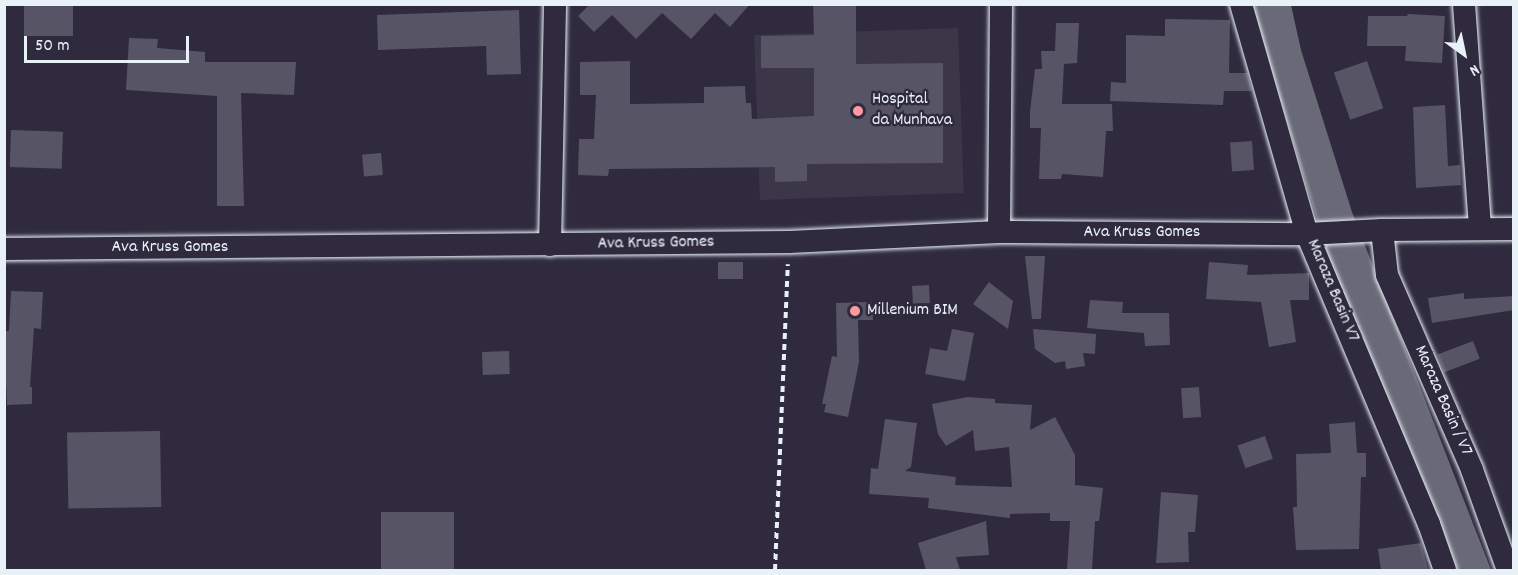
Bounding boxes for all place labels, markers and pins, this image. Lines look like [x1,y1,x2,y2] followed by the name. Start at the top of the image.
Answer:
[872,90,952,132] place label: Hospital da Munhava
[849,102,867,120] marker: Hospital da Munhava
[867,300,958,322] place label: Millenium BIM
[848,304,862,318] marker: Millenium BIM

